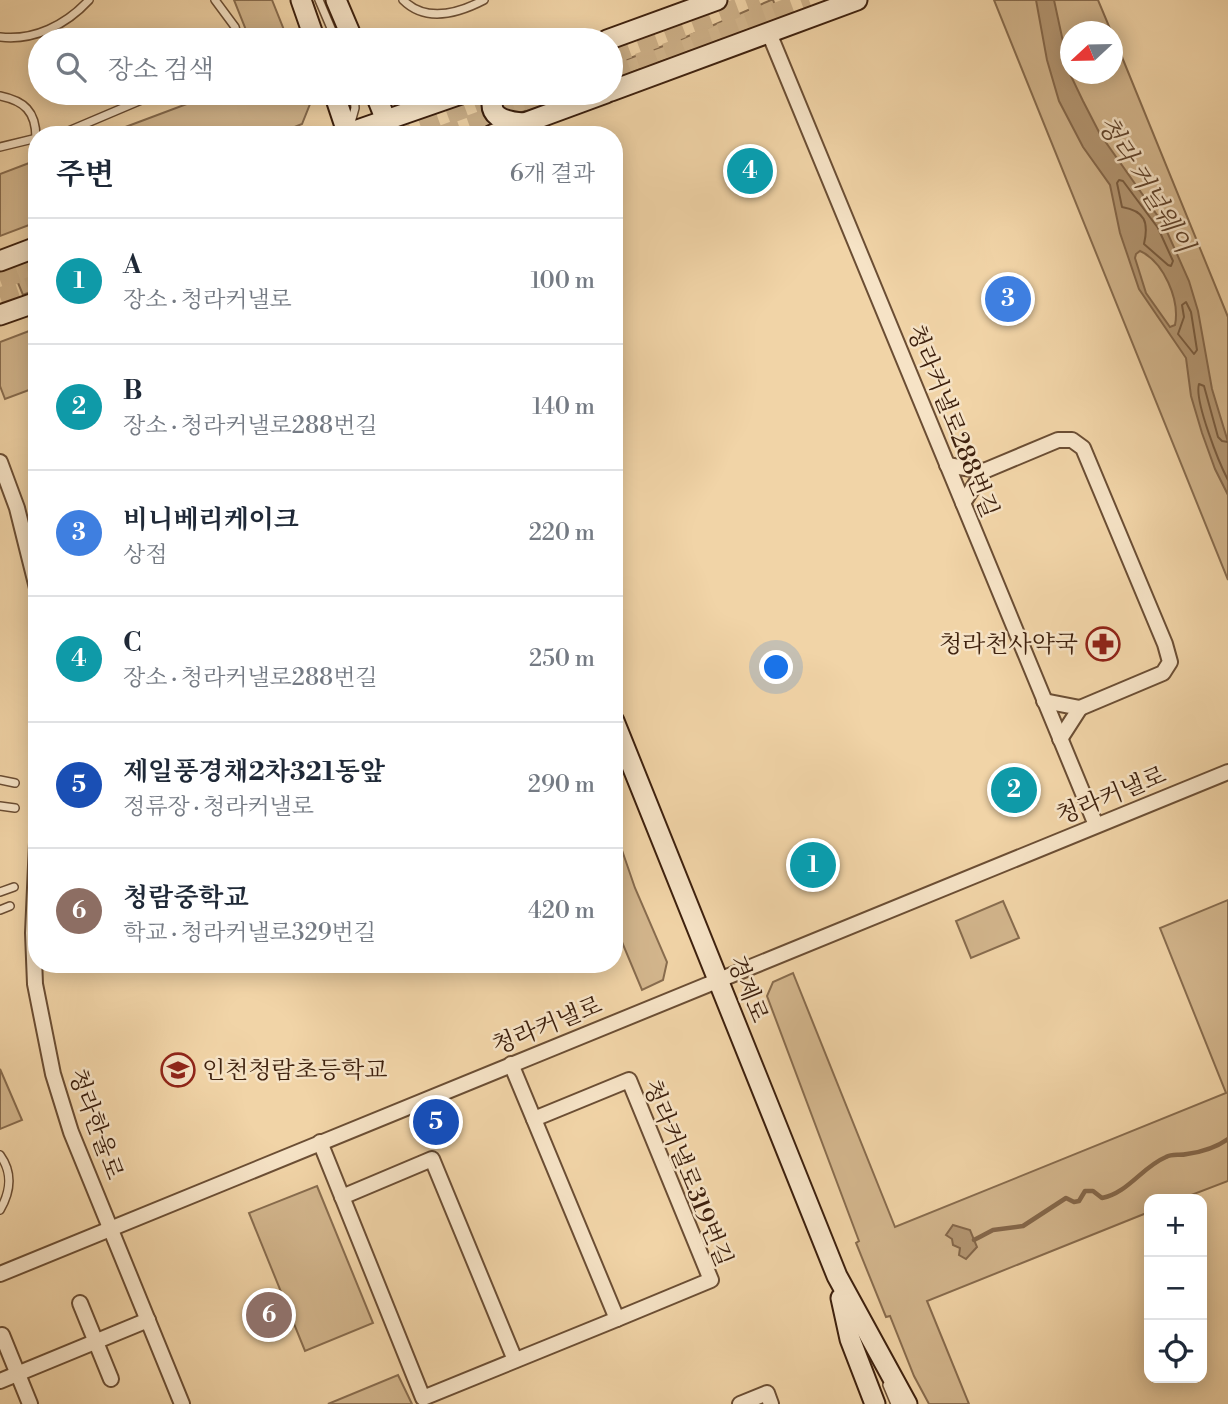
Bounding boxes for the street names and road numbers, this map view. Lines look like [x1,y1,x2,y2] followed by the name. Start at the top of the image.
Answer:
[900,321,1004,522] street label: 청라커낼로288번길
[1052,760,1171,832] street label: 청라커낼로
[720,952,774,1027] street label: 경제로
[488,990,607,1062] street label: 청라커낼로
[61,1065,129,1184] street label: 청라한울로
[636,1076,738,1271] street label: 청라커낼로319번길

